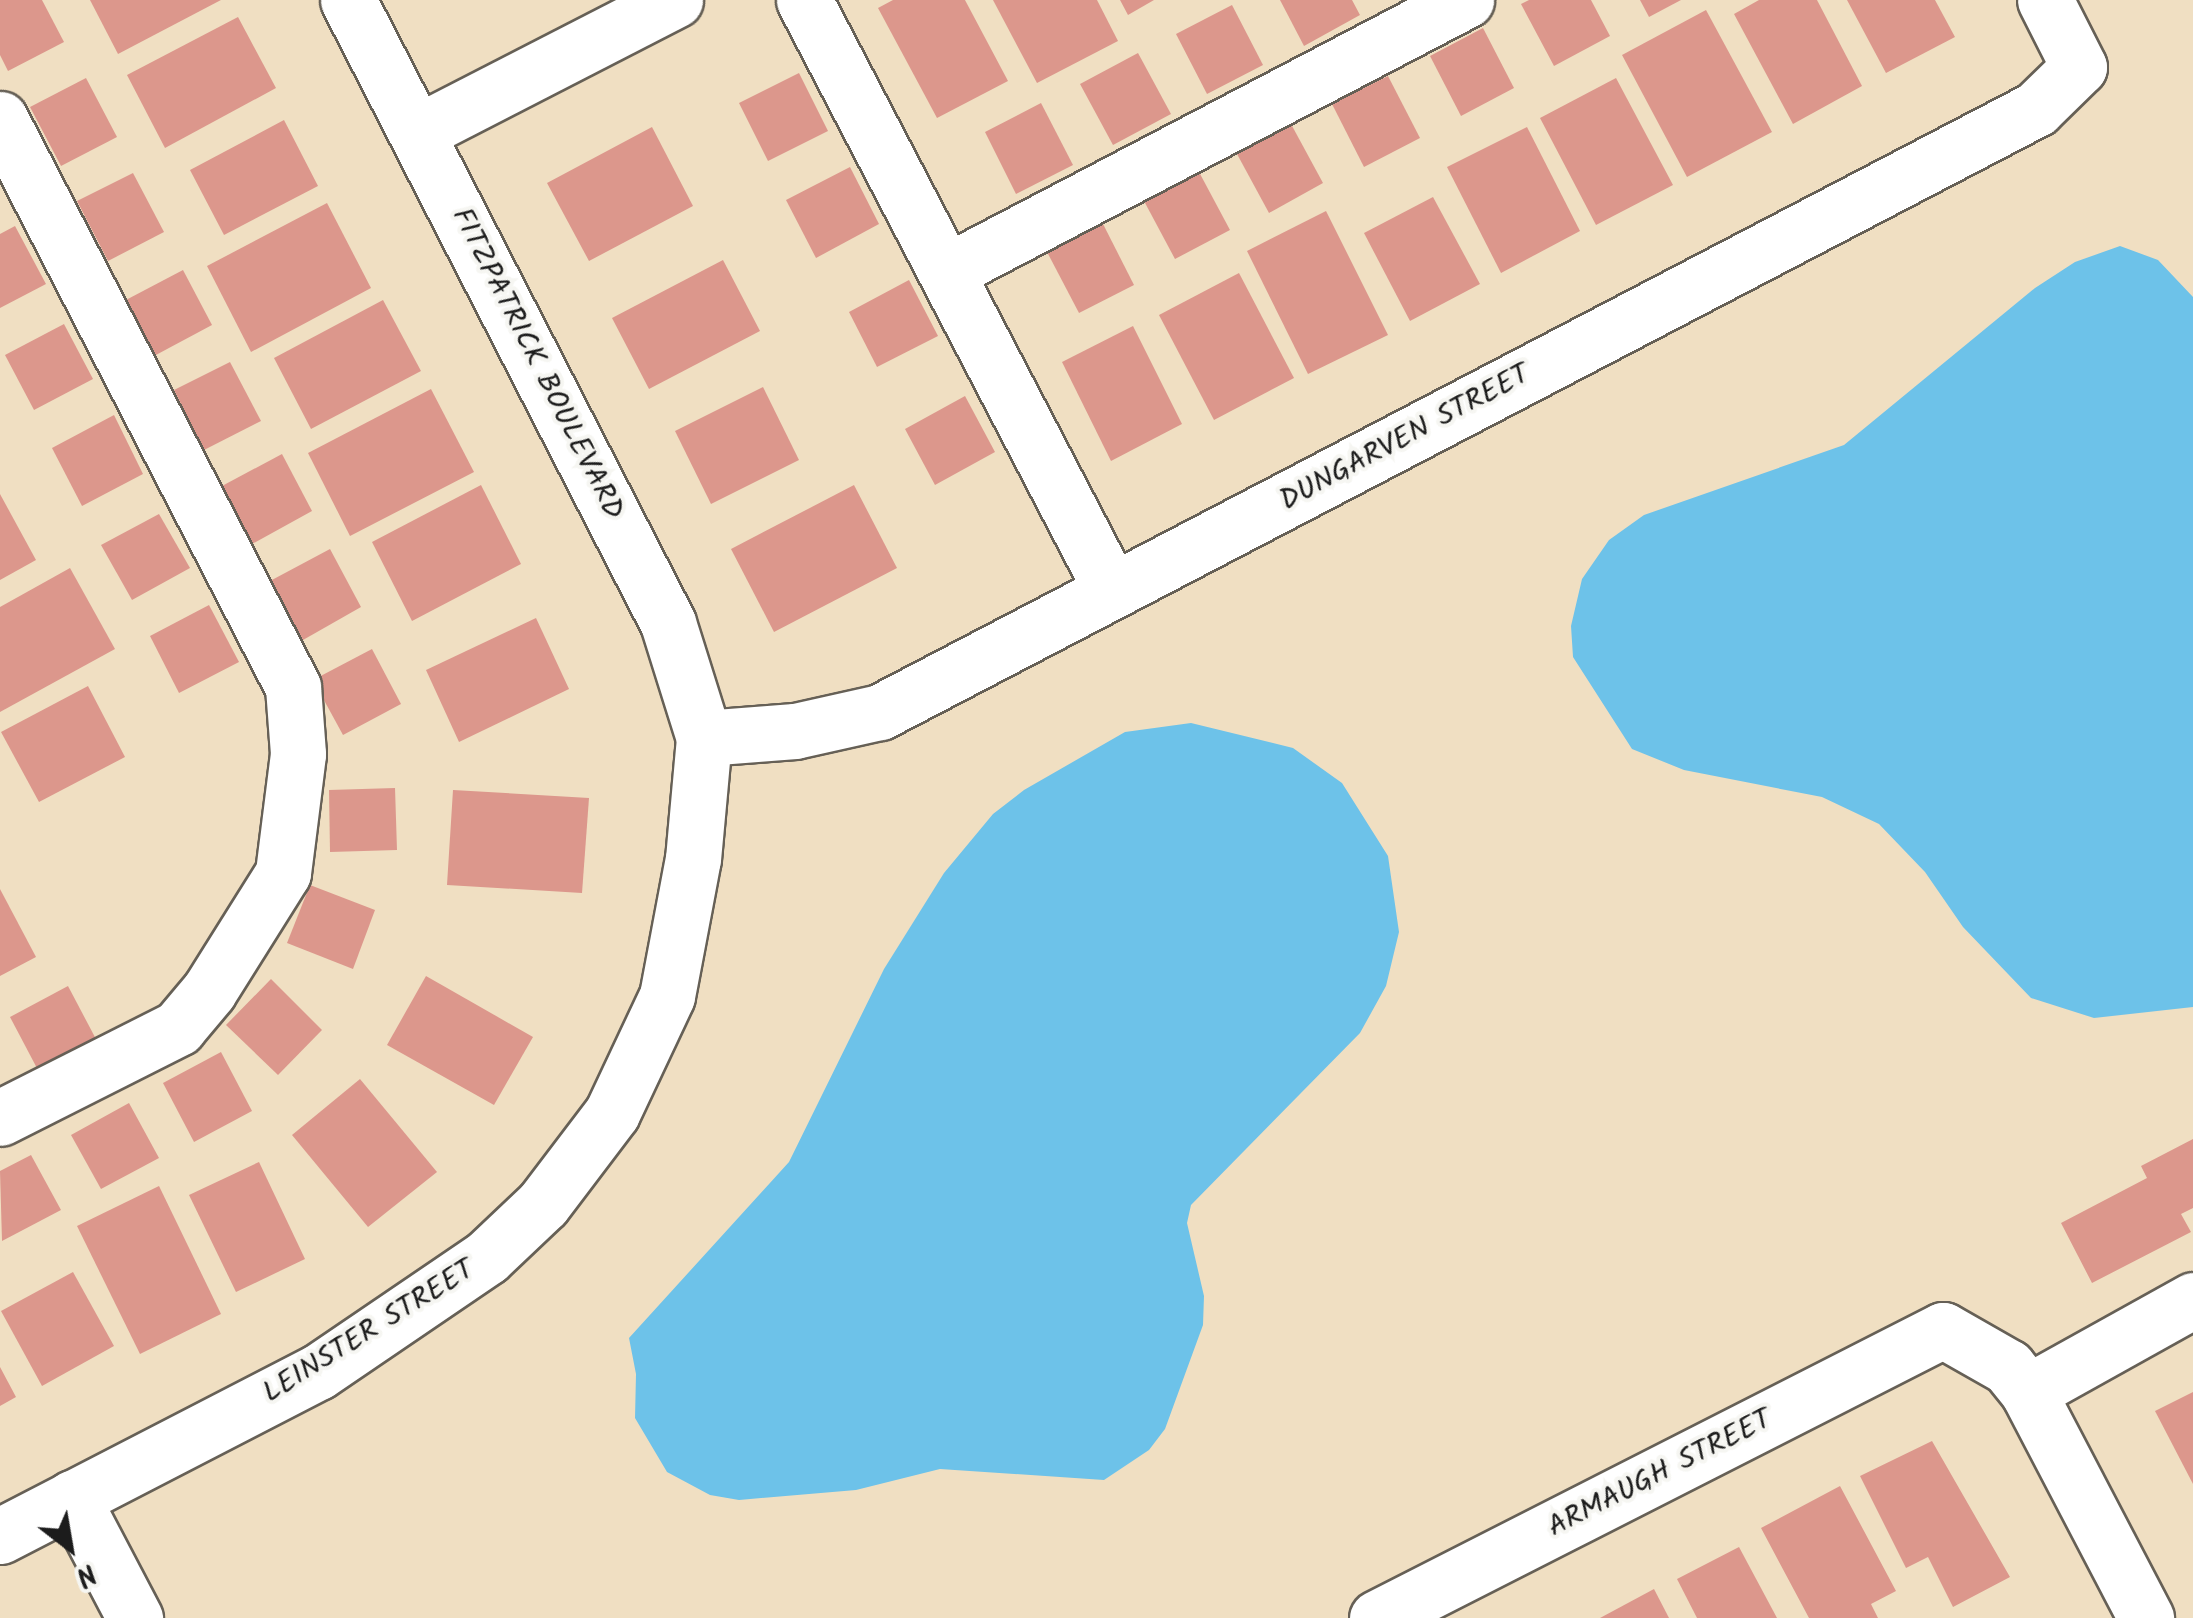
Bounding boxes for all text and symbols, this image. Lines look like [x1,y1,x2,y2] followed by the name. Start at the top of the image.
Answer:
[443,202,631,526] street label: FITZPATRICK BOULEVARD
[1274,357,1536,519] street label: DUNGARVEN STREET
[256,1252,482,1412] street label: LEINSTER STREET
[1542,1402,1778,1546] street label: ARMAUGH STREET
[20,1498,120,1598] north arrow
[67,1550,105,1598] text: N

